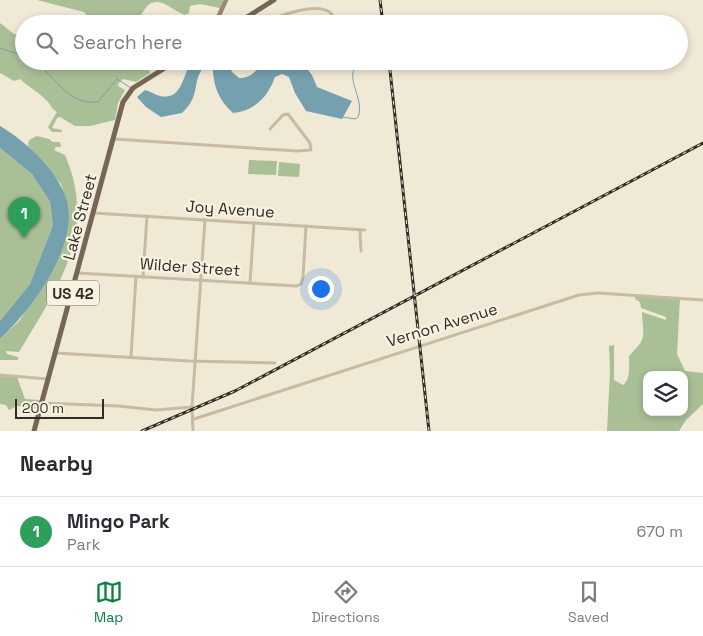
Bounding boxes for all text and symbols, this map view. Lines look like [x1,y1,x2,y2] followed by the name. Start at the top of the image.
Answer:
[15,15,688,70] search box
[33,29,61,57] icon: search
[73,30,183,55] text: Search here
[58,171,102,263] street label: Lake Street
[185,195,275,223] street label: Joy Avenue
[8,197,40,238] pin: 1
[139,253,241,281] street label: Wilder Street
[308,276,334,302] your location
[47,280,99,306] road number: US 42
[384,298,500,352] street label: Vernon Avenue
[643,371,688,416] map controls
[643,371,688,416] button: layers
[15,396,104,419] scale bar
[22,399,64,417] text: 200 m
[20,450,93,477] text: Nearby
[67,509,170,534] text: Mingo Park
[32,521,40,542] text: 1
[636,521,683,542] text: 670 m
[67,534,100,555] text: Park
[94,578,123,626] tab: Map
[311,578,380,626] tab: Directions
[568,578,609,626] tab: Saved

